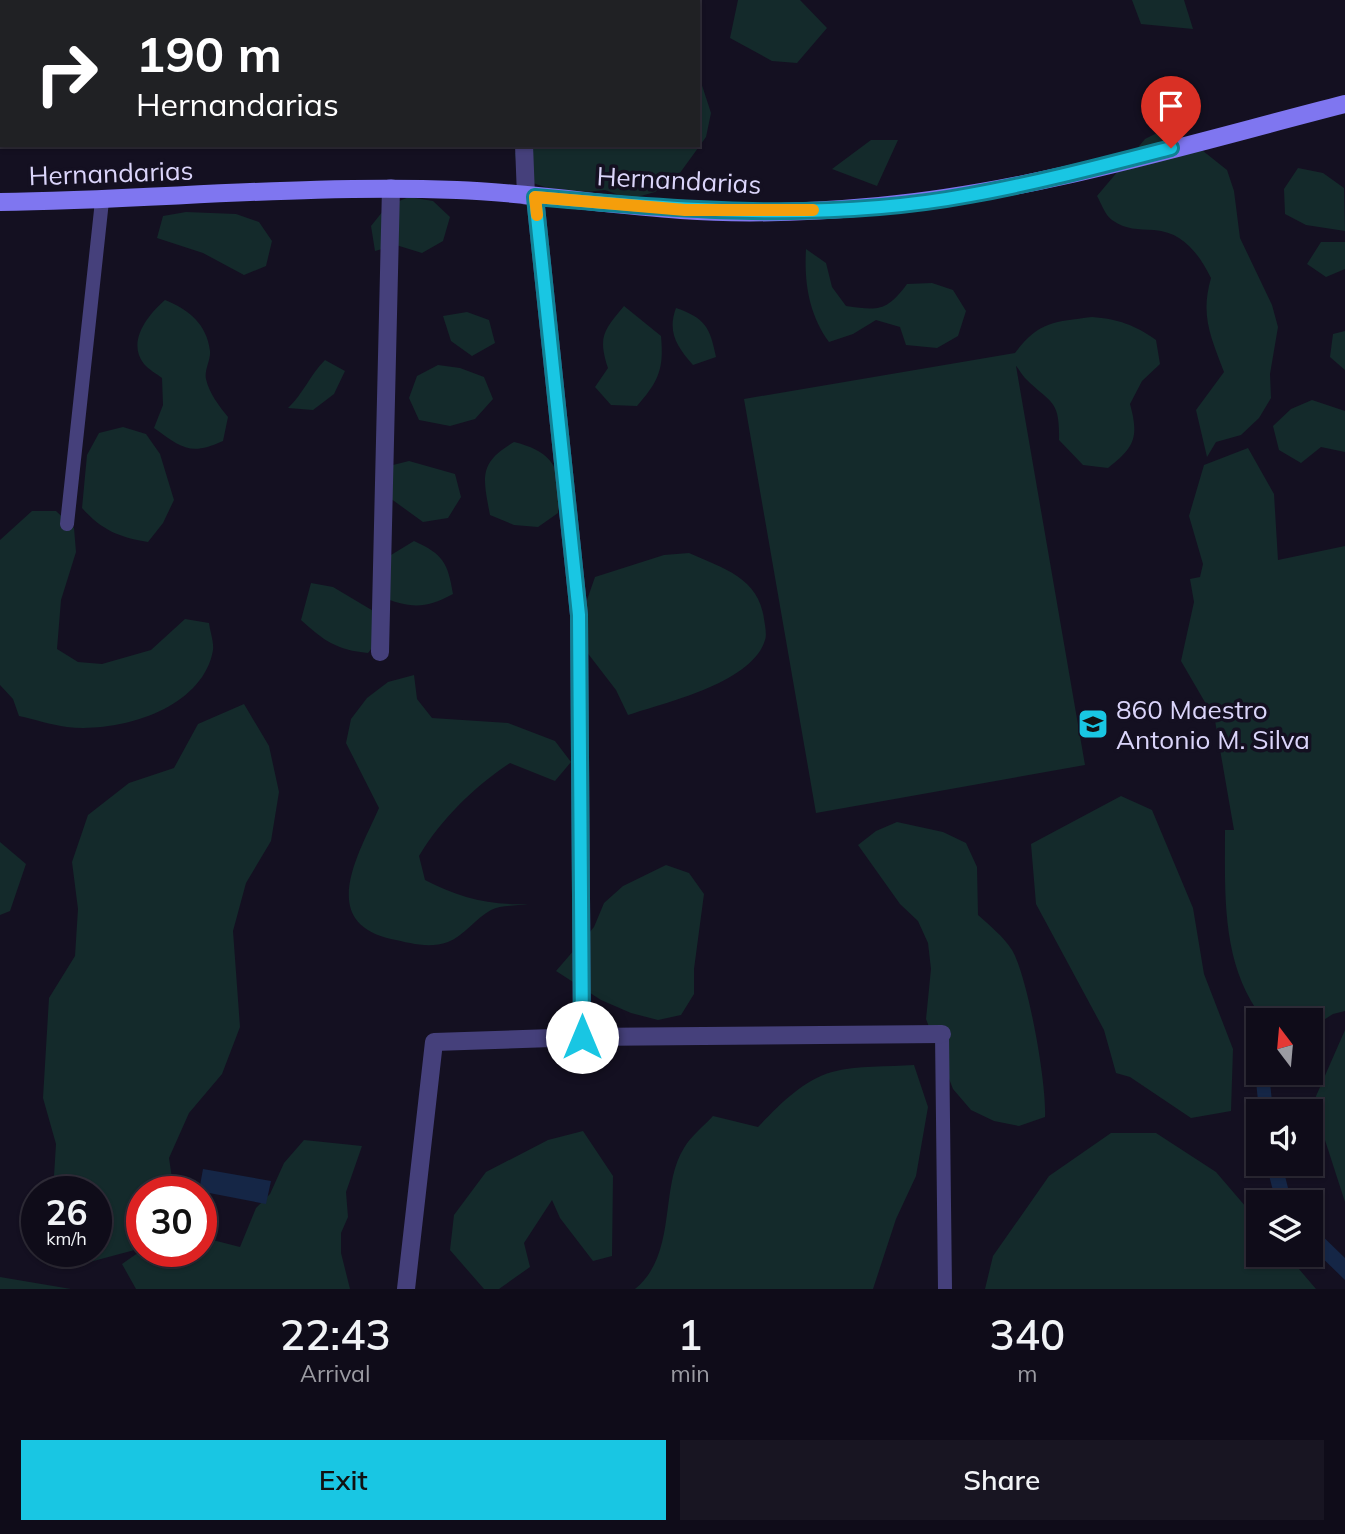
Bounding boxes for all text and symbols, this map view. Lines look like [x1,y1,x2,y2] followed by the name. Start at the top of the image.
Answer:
[136,23,282,84] text: 190 m
[21,28,112,119] icon: right
[1141,76,1201,148] pin
[136,84,339,124] text: Hernandarias
[1152,87,1190,125] icon: arrive
[28,154,194,192] street label: Hernandarias
[596,159,762,201] street label: Hernandarias
[1116,693,1310,756] place label: 860 Maestro Antonio M. Silva
[1076,707,1110,741] school or university icon: 860 Maestro Antonio M. Silva
[545,1000,619,1074] position arrow
[1246,1008,1323,1085] north arrow
[1246,1008,1323,1267] map controls
[1246,1099,1323,1176] button: sound
[126,1176,217,1267] speed limit sign: 30
[45,1190,88,1234] text: 26
[1246,1190,1323,1267] button: layers
[46,1227,87,1250] text: km/h
[280,1308,391,1361] text: 22:43
[677,1308,703,1361] text: 1
[990,1308,1065,1361] text: 340
[300,1359,370,1388] text: Arrival
[670,1359,710,1388] text: min
[1017,1359,1037,1388] text: m
[21,1440,666,1520] button: Exit
[680,1440,1324,1520] button: Share

